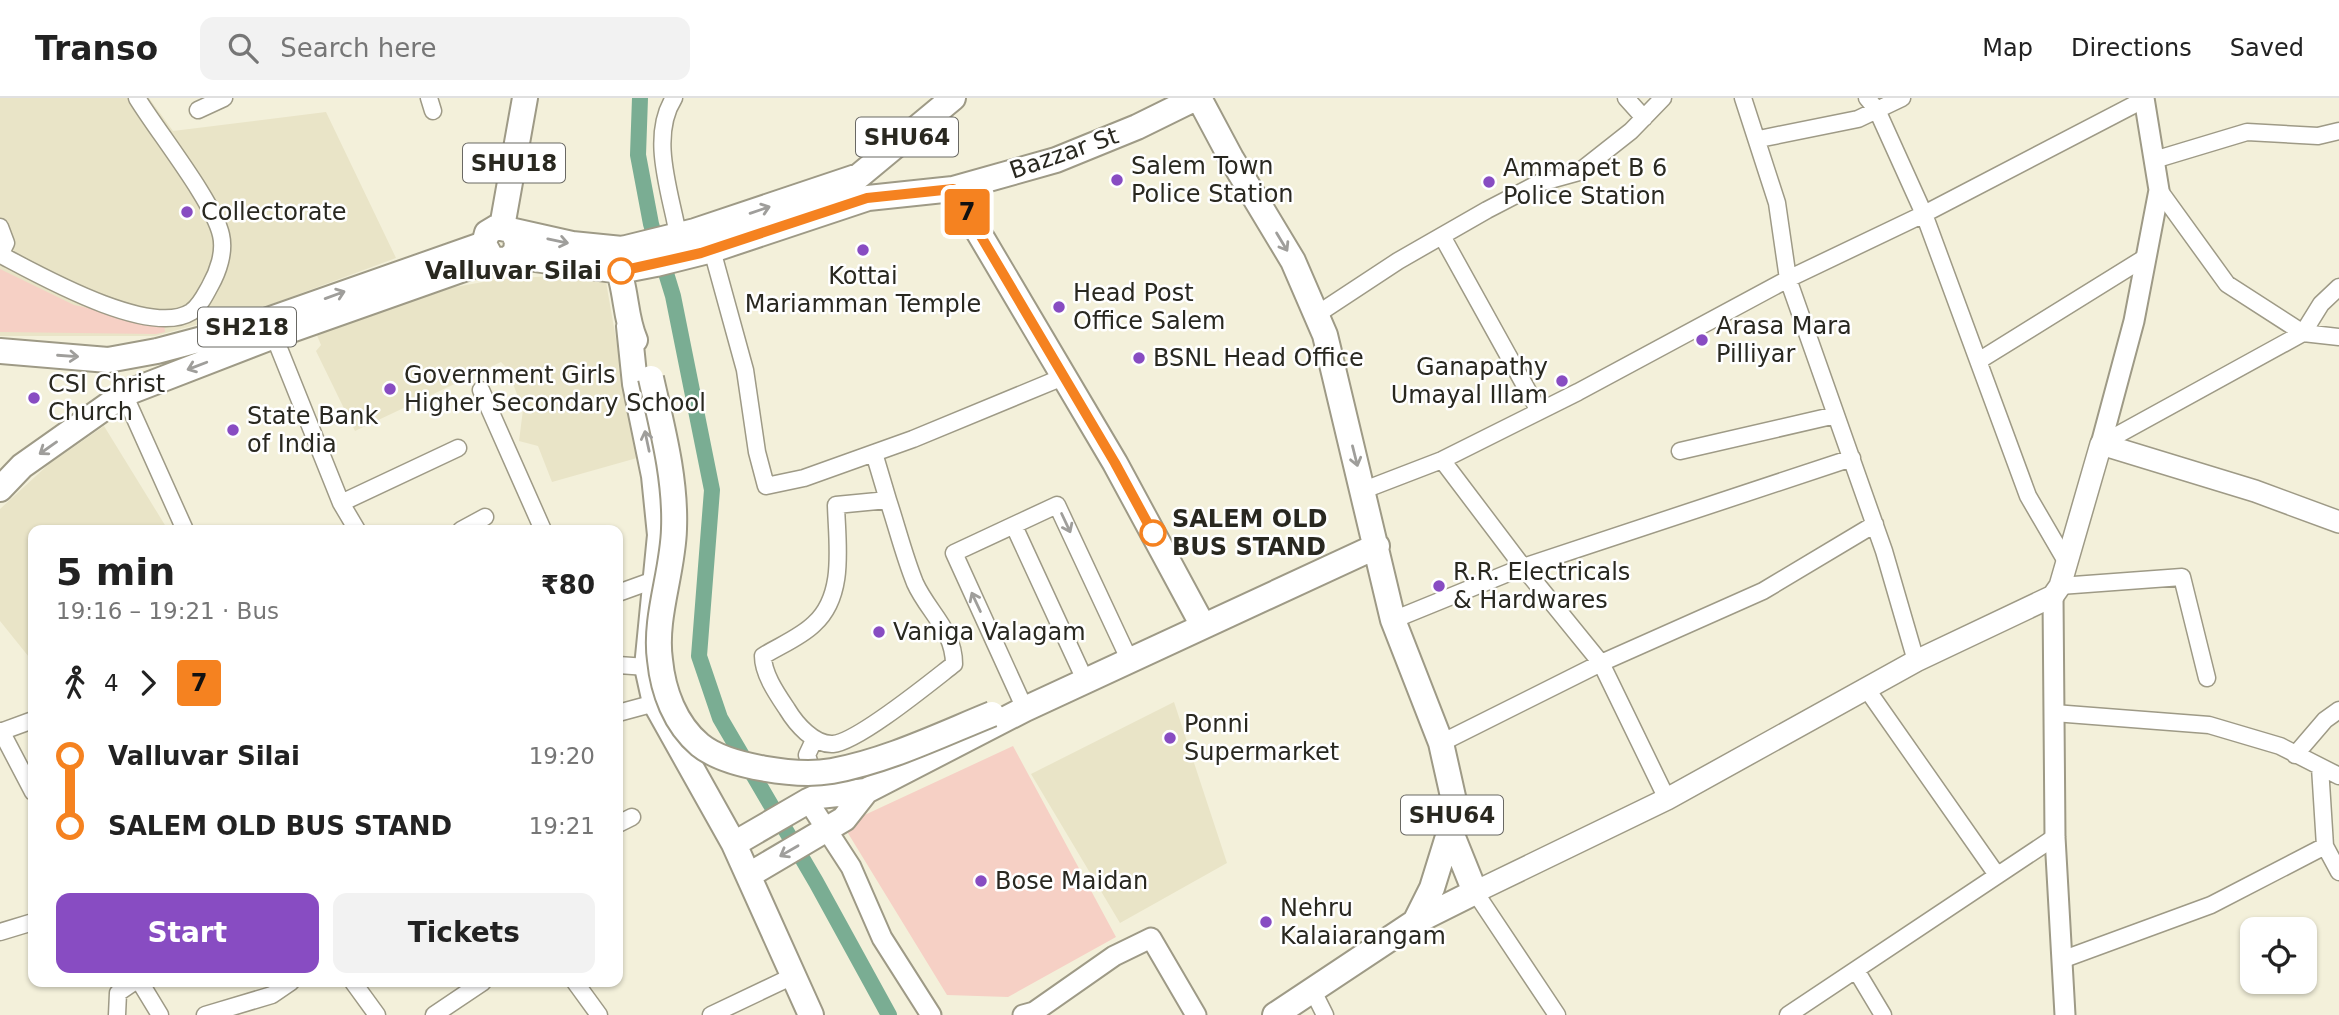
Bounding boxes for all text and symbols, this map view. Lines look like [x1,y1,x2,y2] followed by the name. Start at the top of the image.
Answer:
[200,17,690,80] search box
[35,29,158,68] text: Transo
[224,29,262,67] icon: search
[280,33,436,63] text: Search here
[1982,34,2033,62] text: Map
[2071,34,2192,62] text: Directions
[2230,34,2304,62] text: Saved
[856,118,958,156] road number: SHU64
[1006,121,1122,185] street label: Bazzar St
[463,144,565,183] road number: SHU18
[1131,152,1294,208] place label: Salem Town Police Station
[1503,154,1667,210] place label: Ammapet B 6 Police Station
[1109,172,1125,188] marker: Salem Town Police Station
[1481,174,1497,190] marker: Ammapet B 6 Police Station
[944,189,990,235] line badge: 7
[201,198,347,226] place label: Collectorate
[959,198,975,226] text: 7
[749,203,771,215] one-way arrow
[179,204,195,220] marker: Collectorate
[1275,232,1289,252] one-way arrow
[546,234,569,248] one-way arrow
[855,242,871,258] marker: Kottai Mariamman Temple
[425,257,602,285] place label: Valluvar Silai
[608,258,634,284] marker: Valluvar Silai
[745,262,981,318] place label: Kottai Mariamman Temple
[1073,279,1225,335] place label: Head Post Office Salem
[323,288,345,301] one-way arrow
[1051,299,1067,315] marker: Head Post Office Salem
[198,308,296,346] road number: SH218
[1716,312,1852,368] place label: Arasa Mara Pilliyar
[1694,332,1710,348] marker: Arasa Mara Pilliyar
[1153,344,1364,372] place label: BSNL Head Office
[56,350,79,363] one-way arrow
[1131,350,1147,366] marker: BSNL Head Office
[1391,353,1548,409] place label: Ganapathy Umayal Illam
[187,360,209,373] one-way arrow
[404,361,706,417] place label: Government Girls Higher Secondary School
[48,370,165,426] place label: CSI Christ Church
[1554,373,1570,389] marker: Ganapathy Umayal Illam
[382,381,398,397] marker: Government Girls Higher Secondary School
[26,390,42,406] marker: CSI Christ Church
[247,402,379,458] place label: State Bank of India
[225,422,241,438] marker: State Bank of India
[639,430,653,453] one-way arrow
[39,441,58,455] one-way arrow
[1349,444,1362,467] one-way arrow
[1172,505,1327,561] place label: SALEM OLD BUS STAND
[1060,512,1073,533] one-way arrow
[1140,520,1166,546] marker: SALEM OLD BUS STAND
[56,550,175,594] text: 5 min
[1453,558,1630,614] place label: R.R. Electricals & Hardwares
[541,570,595,600] text: ₹80
[1431,578,1447,594] marker: R.R. Electricals & Hardwares
[969,592,982,613] one-way arrow
[56,598,279,624] text: 19:16 – 19:21 · Bus
[893,618,1086,646] place label: Vaniga Valagam
[871,624,887,640] marker: Vaniga Valagam
[56,664,94,702] icon: walk
[129,664,167,702] icon: forward
[191,669,207,697] text: 7
[104,670,119,696] text: 4
[1184,710,1339,766] place label: Ponni Supermarket
[1162,730,1178,746] marker: Ponni Supermarket
[108,741,300,771] text: Valluvar Silai
[529,743,595,769] text: 19:20
[1401,796,1503,834] road number: SHU64
[108,811,452,841] text: SALEM OLD BUS STAND
[529,813,595,839] text: 19:21
[779,844,799,858] one-way arrow
[995,867,1148,895] place label: Bose Maidan
[973,873,989,889] marker: Bose Maidan
[56,893,319,973] button: Start
[333,893,595,973] button: Tickets
[1280,894,1446,950] place label: Nehru Kalaiarangam
[1258,914,1274,930] marker: Nehru Kalaiarangam
[2240,917,2317,994] map controls
[2240,917,2317,994] button: locate

